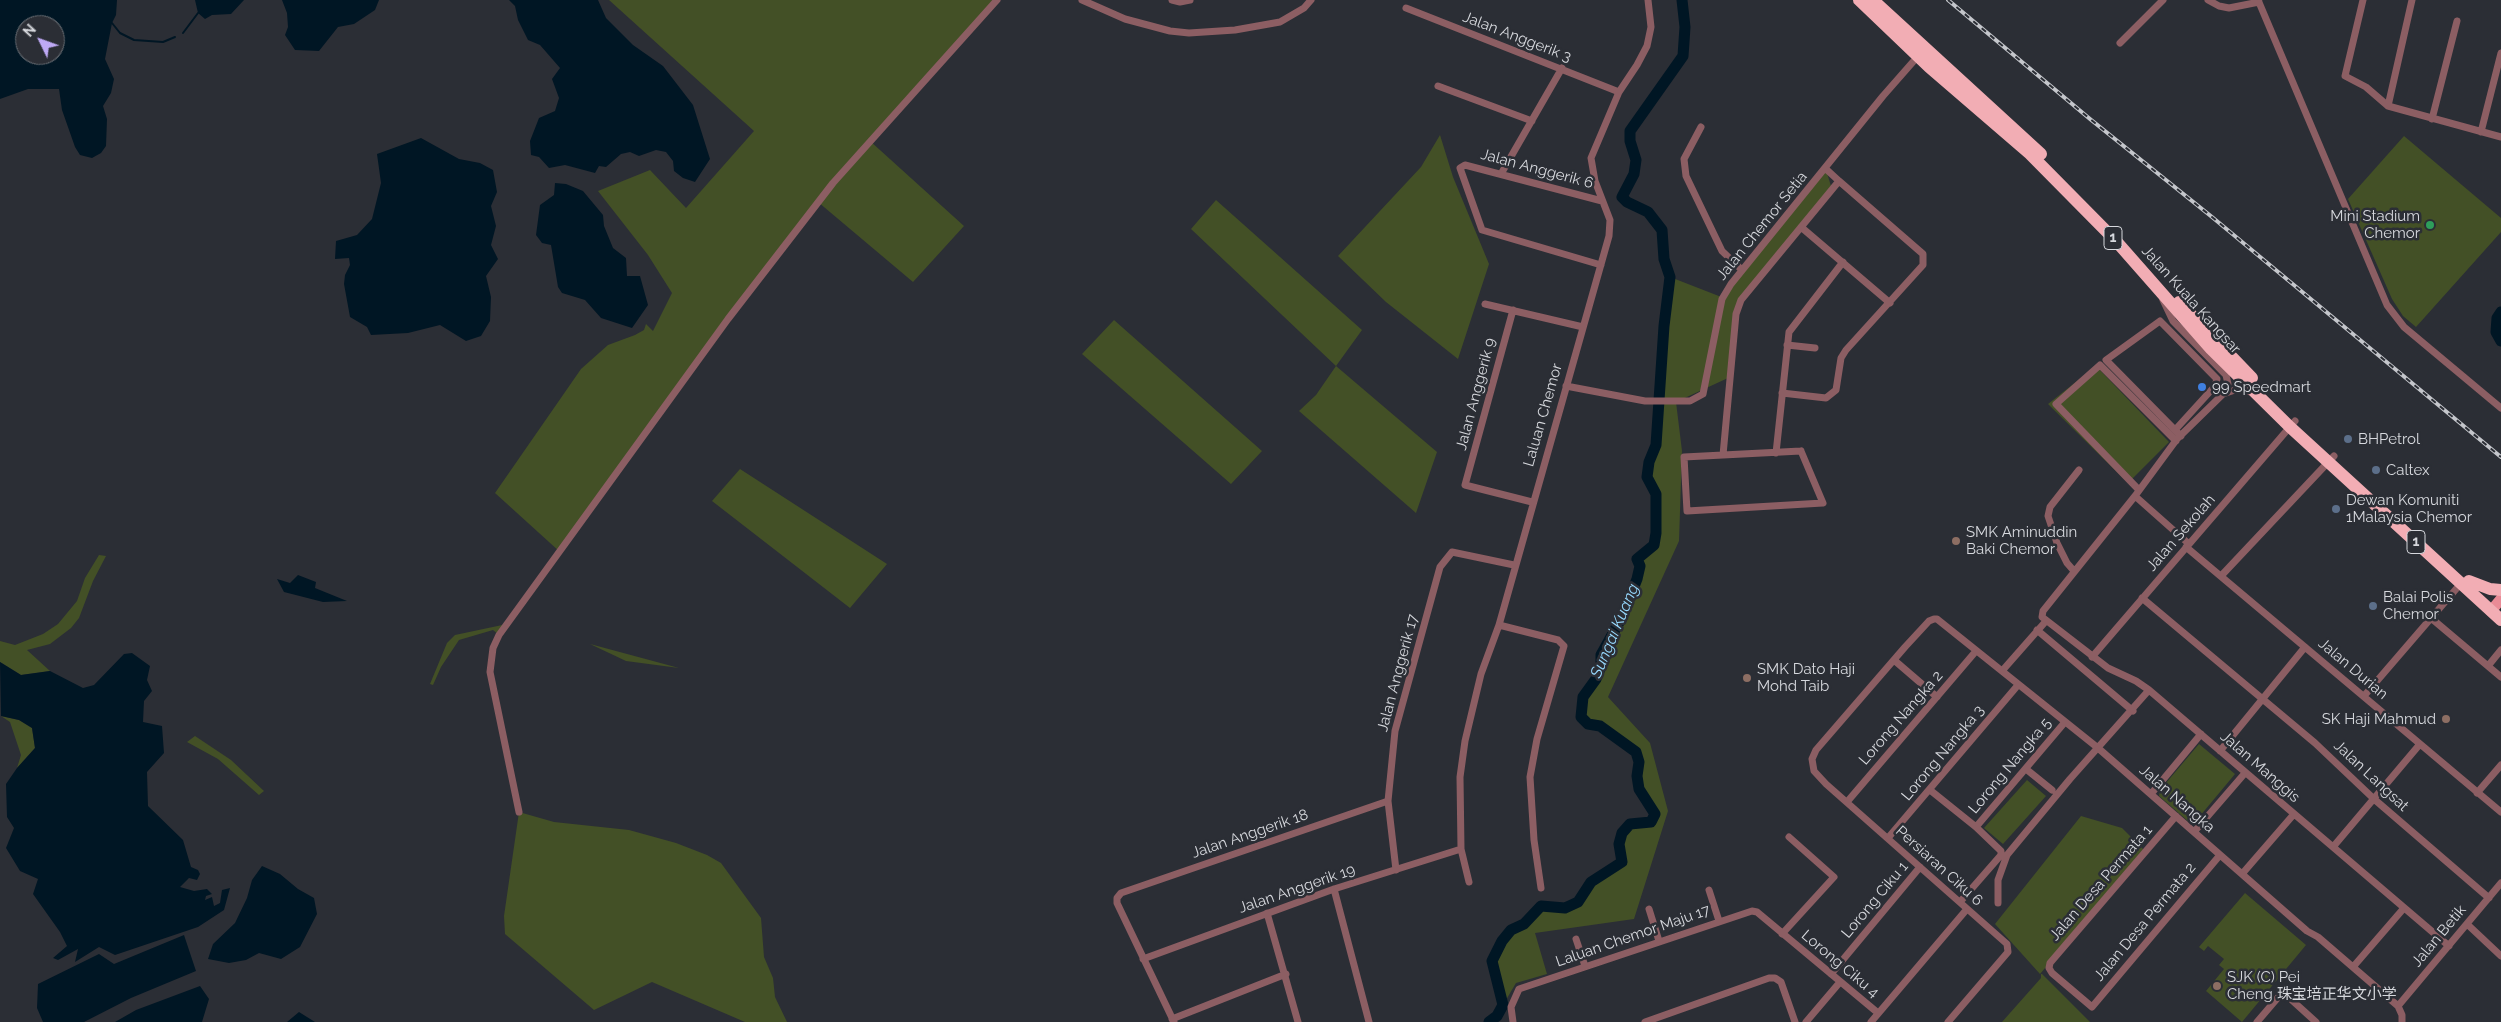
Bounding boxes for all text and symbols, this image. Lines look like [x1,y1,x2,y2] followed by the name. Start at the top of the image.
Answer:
[1460,8,1574,66] street label: Jalan Anggerik 3
[15,15,65,65] north arrow
[20,21,39,40] text: N
[1479,145,1595,193] street label: Jalan Anggerik 6
[1713,168,1811,284] street label: Jalan Chemor Setia
[2330,207,2420,242] place label: Mini Stadium Chemor
[2424,219,2436,231] marker: Mini Stadium Chemor
[2104,227,2122,250] road number: 1
[2138,242,2244,358] street label: Jalan Kuala Kangsar
[1452,336,1500,452] street label: Jalan Anggerik 9
[1520,361,1566,469] street label: Laluan Chemor
[2212,378,2311,396] place label: 99 Speedmart
[2196,381,2208,393] marker: 99 Speedmart
[2358,430,2420,448] place label: BHPetrol
[2342,433,2354,445] marker: BHPetrol
[2386,461,2430,479] place label: Caltex
[2370,464,2382,476] marker: Caltex
[2143,491,2219,575] street label: Jalan Sekolah
[2346,491,2472,526] place label: Dewan Komuniti 1Malaysia Chemor
[2330,503,2342,515] marker: Dewan Komuniti 1Malaysia Chemor
[1966,523,2077,558] place label: SMK Aminuddin Baki Chemor
[2407,530,2425,554] road number: 1
[1950,535,1962,547] marker: SMK Aminuddin Baki Chemor
[1587,581,1643,681] water label: Sungai Kuang
[2383,588,2453,623] place label: Balai Polis Chemor
[2367,600,2379,612] marker: Balai Polis Chemor
[1374,612,1422,734] street label: Jalan Anggerik 17
[2315,635,2391,703] street label: Jalan Durian
[1757,660,1855,695] place label: SMK Dato Haji Mohd Taib
[1855,667,1947,769] street label: Lorong Nangka 2
[1741,672,1753,684] marker: SMK Dato Haji Mohd Taib
[1898,702,1988,804] street label: Lorong Nangka 3
[2322,710,2436,728] place label: SK Haji Mahmud
[2440,713,2452,725] marker: SK Haji Mahmud
[1965,715,2055,817] street label: Lorong Nangka 5
[2217,728,2303,806] street label: Jalan Manggis
[2330,737,2412,815] street label: Jalan Langsat
[2136,761,2218,837] street label: Jalan Nangka
[1189,806,1311,862] street label: Jalan Anggerik 18
[2046,821,2156,945] street label: Jalan Desa Permata 1
[1892,822,1986,910] street label: Persiaran Ciku 6
[1838,858,1912,942] street label: Lorong Ciku 1
[2090,859,2200,985] street label: Jalan Desa Permata 2
[1236,861,1358,917] street label: Jalan Anggerik 19
[1553,901,1713,971] street label: Laluan Chemor Maju 17
[2408,901,2470,971] street label: Jalan Betik
[1798,926,1882,1002] street label: Lorong Ciku 4
[2227,968,2397,1003] place label: SJK (C) Pei Cheng 珠宝培正华文小学
[2211,980,2223,992] marker: SJK (C) Pei Cheng 珠宝培正华文小学

